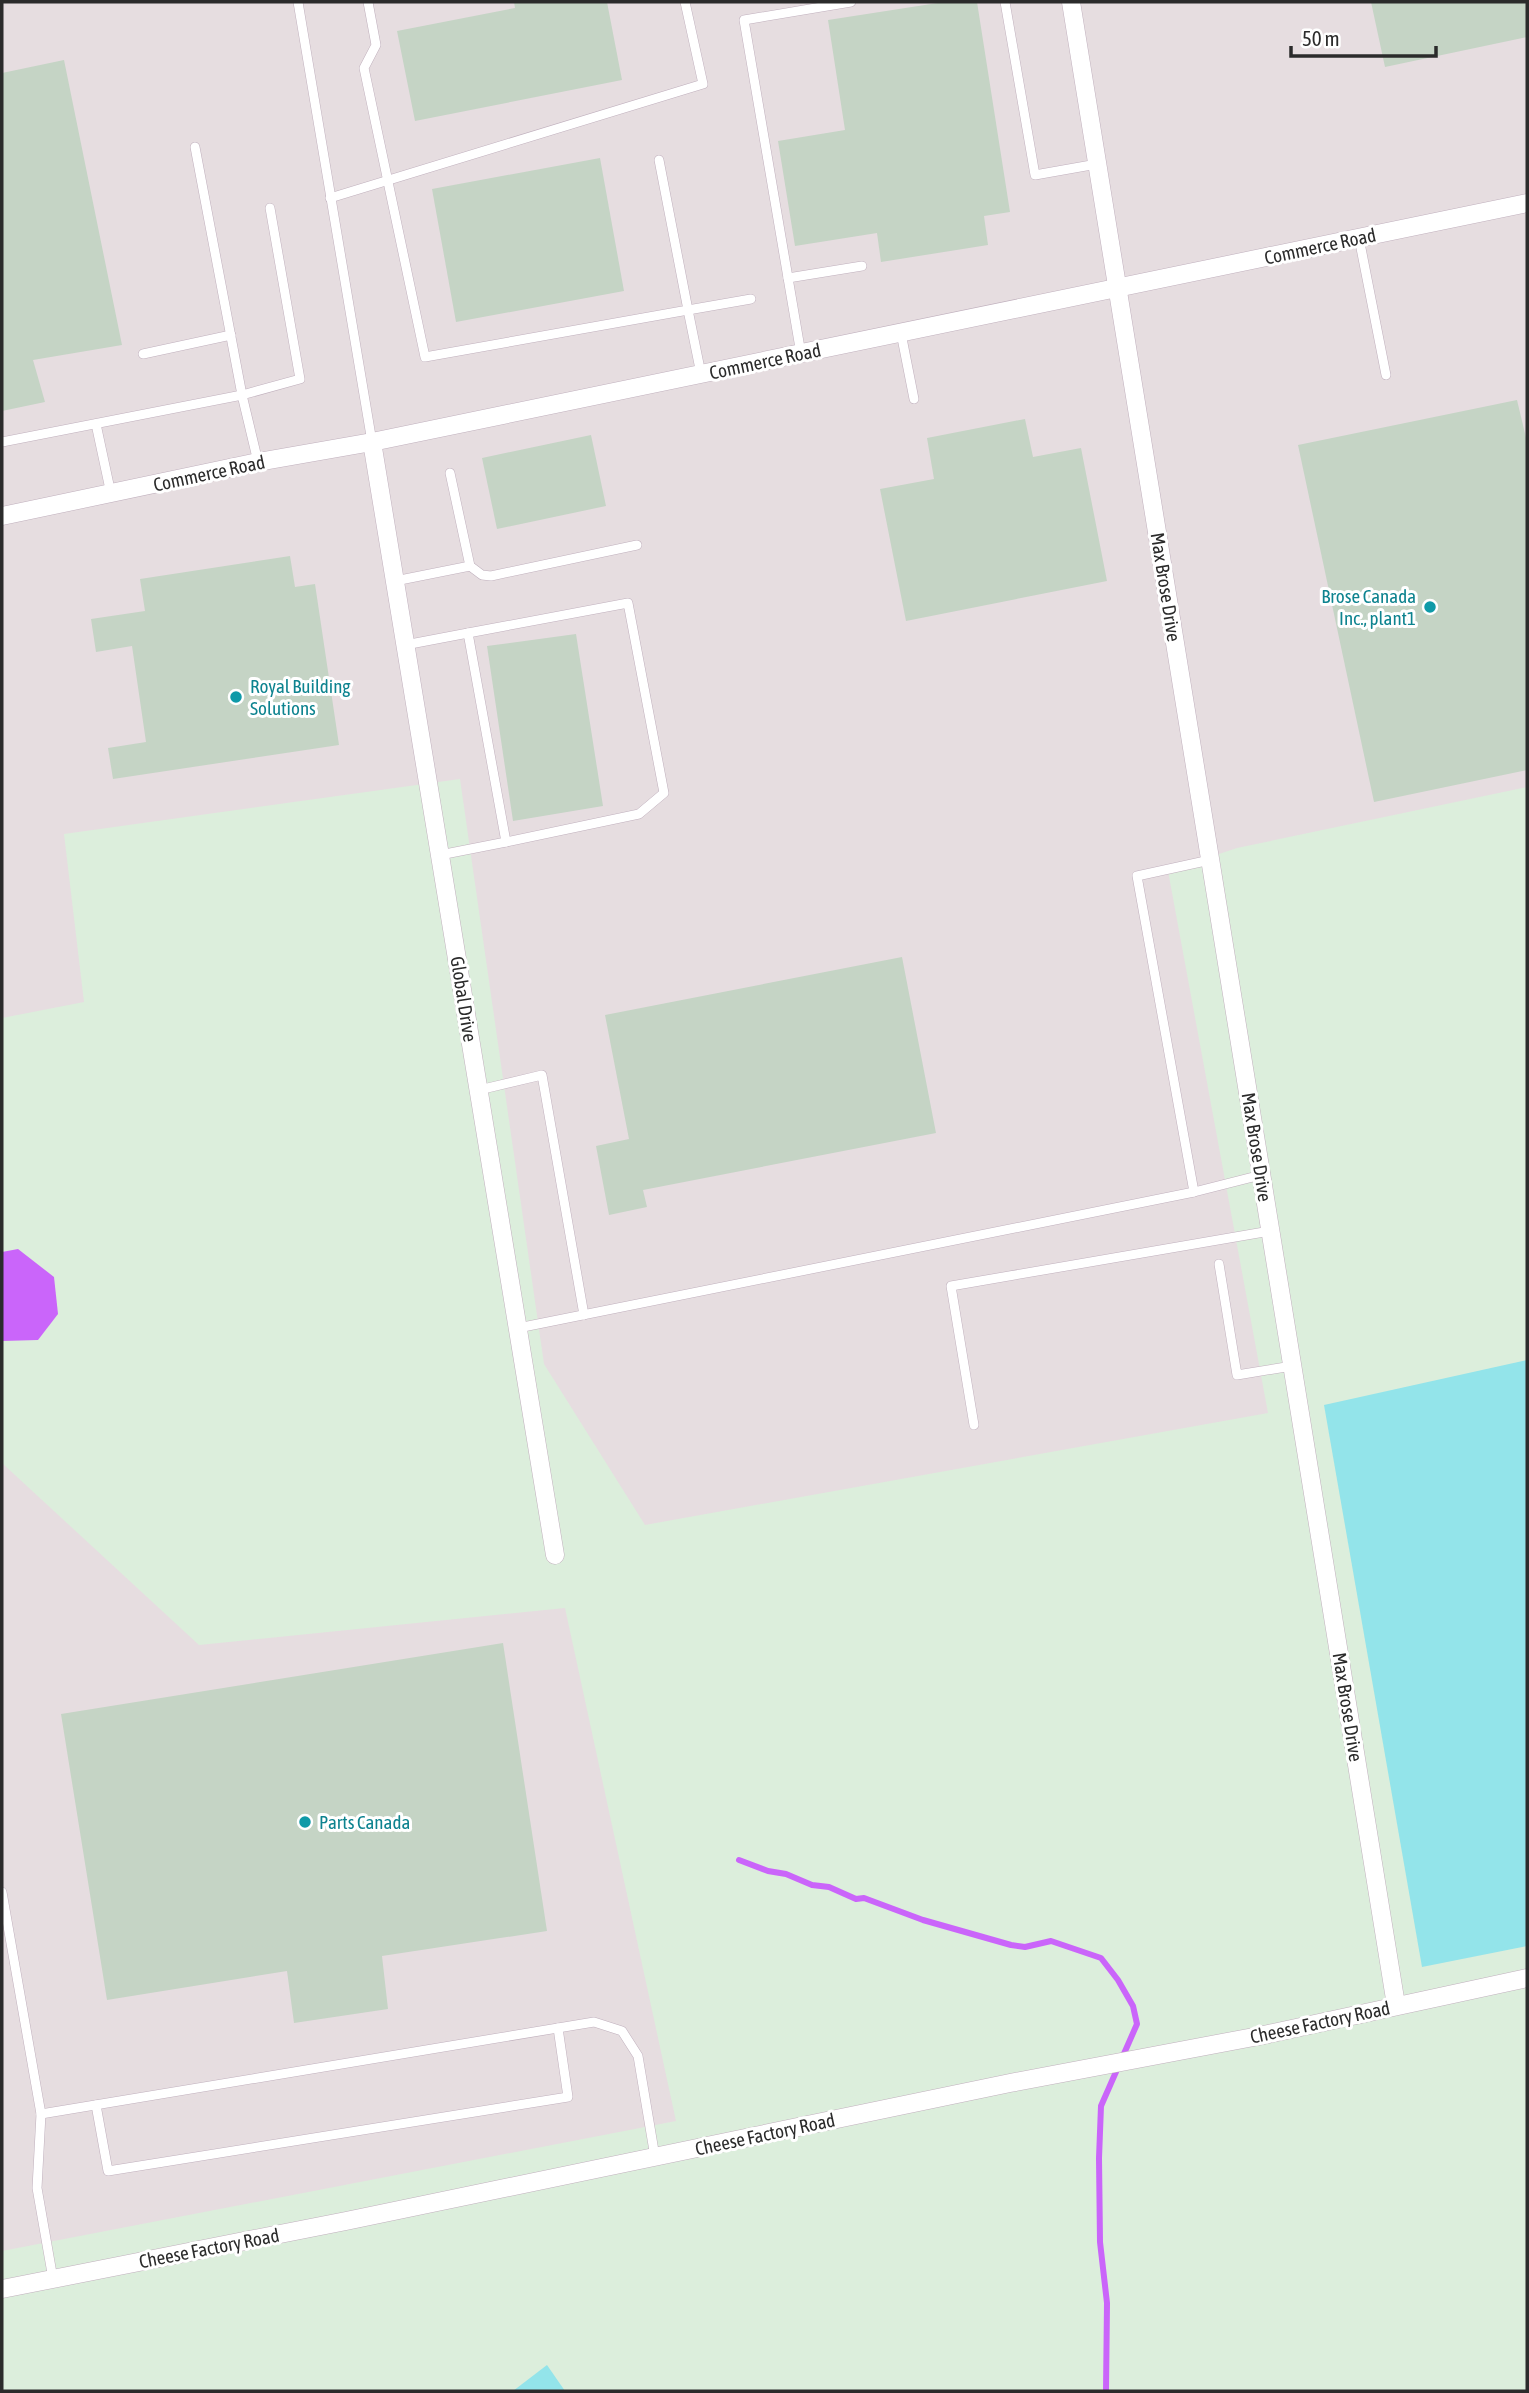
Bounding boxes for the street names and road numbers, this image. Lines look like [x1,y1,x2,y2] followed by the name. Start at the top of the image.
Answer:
[1262,223,1378,269] street label: Commerce Road
[707,338,823,384] street label: Commerce Road
[151,450,267,496] street label: Commerce Road
[1147,531,1185,643] street label: Max Brose Drive
[446,955,482,1043] street label: Global Drive
[1238,1091,1276,1203] street label: Max Brose Drive
[1329,1651,1367,1763] street label: Max Brose Drive
[1248,1996,1392,2048] street label: Cheese Factory Road
[693,2108,837,2160] street label: Cheese Factory Road
[137,2224,281,2272] street label: Cheese Factory Road

